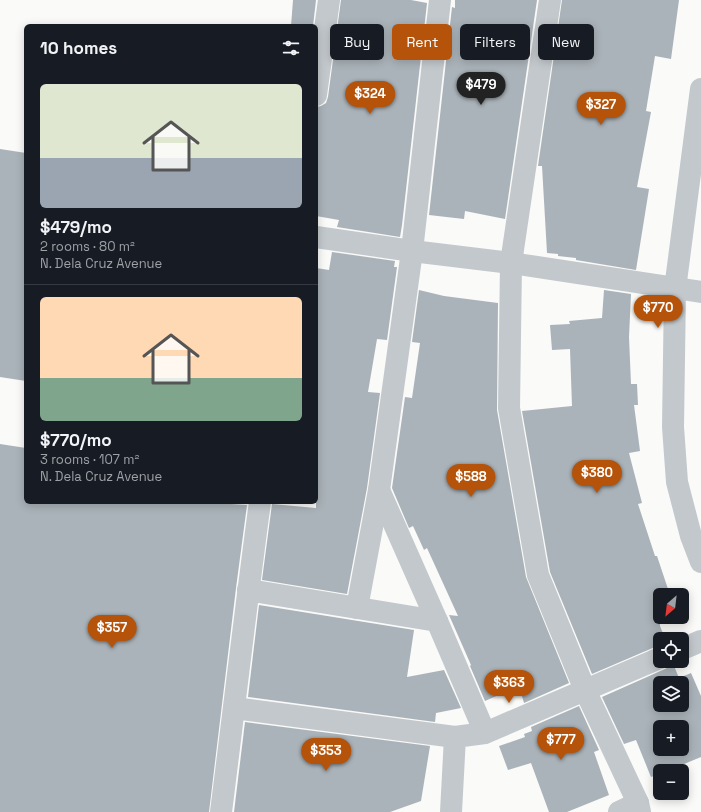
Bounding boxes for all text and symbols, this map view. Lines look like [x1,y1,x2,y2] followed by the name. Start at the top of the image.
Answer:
[330,24,384,60] chip: Buy
[392,24,452,60] chip: Rent
[460,24,530,60] chip: Filters
[538,24,594,60] chip: New
[40,37,117,59] text: 10 homes
[280,37,302,59] icon: filters
[457,72,505,106] pin: $479
[466,76,496,93] text: $479
[346,81,394,115] pin: $324
[354,85,386,102] text: $324
[577,92,625,126] pin: $327
[586,96,616,113] text: $327
[135,110,207,182] icon: home
[40,216,112,238] text: $479/mo
[40,238,135,255] text: 2 rooms · 80 m²
[40,255,162,272] text: N. Dela Cruz Avenue
[634,295,682,329] pin: $770
[643,299,673,316] text: $770
[135,323,207,395] icon: home
[40,429,112,451] text: $770/mo
[40,451,139,468] text: 3 rooms · 107 m²
[573,460,621,494] pin: $380
[447,464,495,498] pin: $588
[581,464,613,481] text: $380
[40,468,162,485] text: N. Dela Cruz Avenue
[455,468,487,485] text: $588
[653,588,689,624] north arrow
[653,588,689,800] map controls
[88,615,136,649] pin: $357
[97,619,127,636] text: $357
[653,632,689,668] button: locate
[485,670,533,704] pin: $363
[493,674,525,691] text: $363
[653,676,689,712] button: layers
[653,720,689,756] button: +
[537,727,585,761] pin: $777
[546,731,576,748] text: $777
[302,738,350,772] pin: $353
[310,742,342,759] text: $353
[653,764,689,800] button: −

